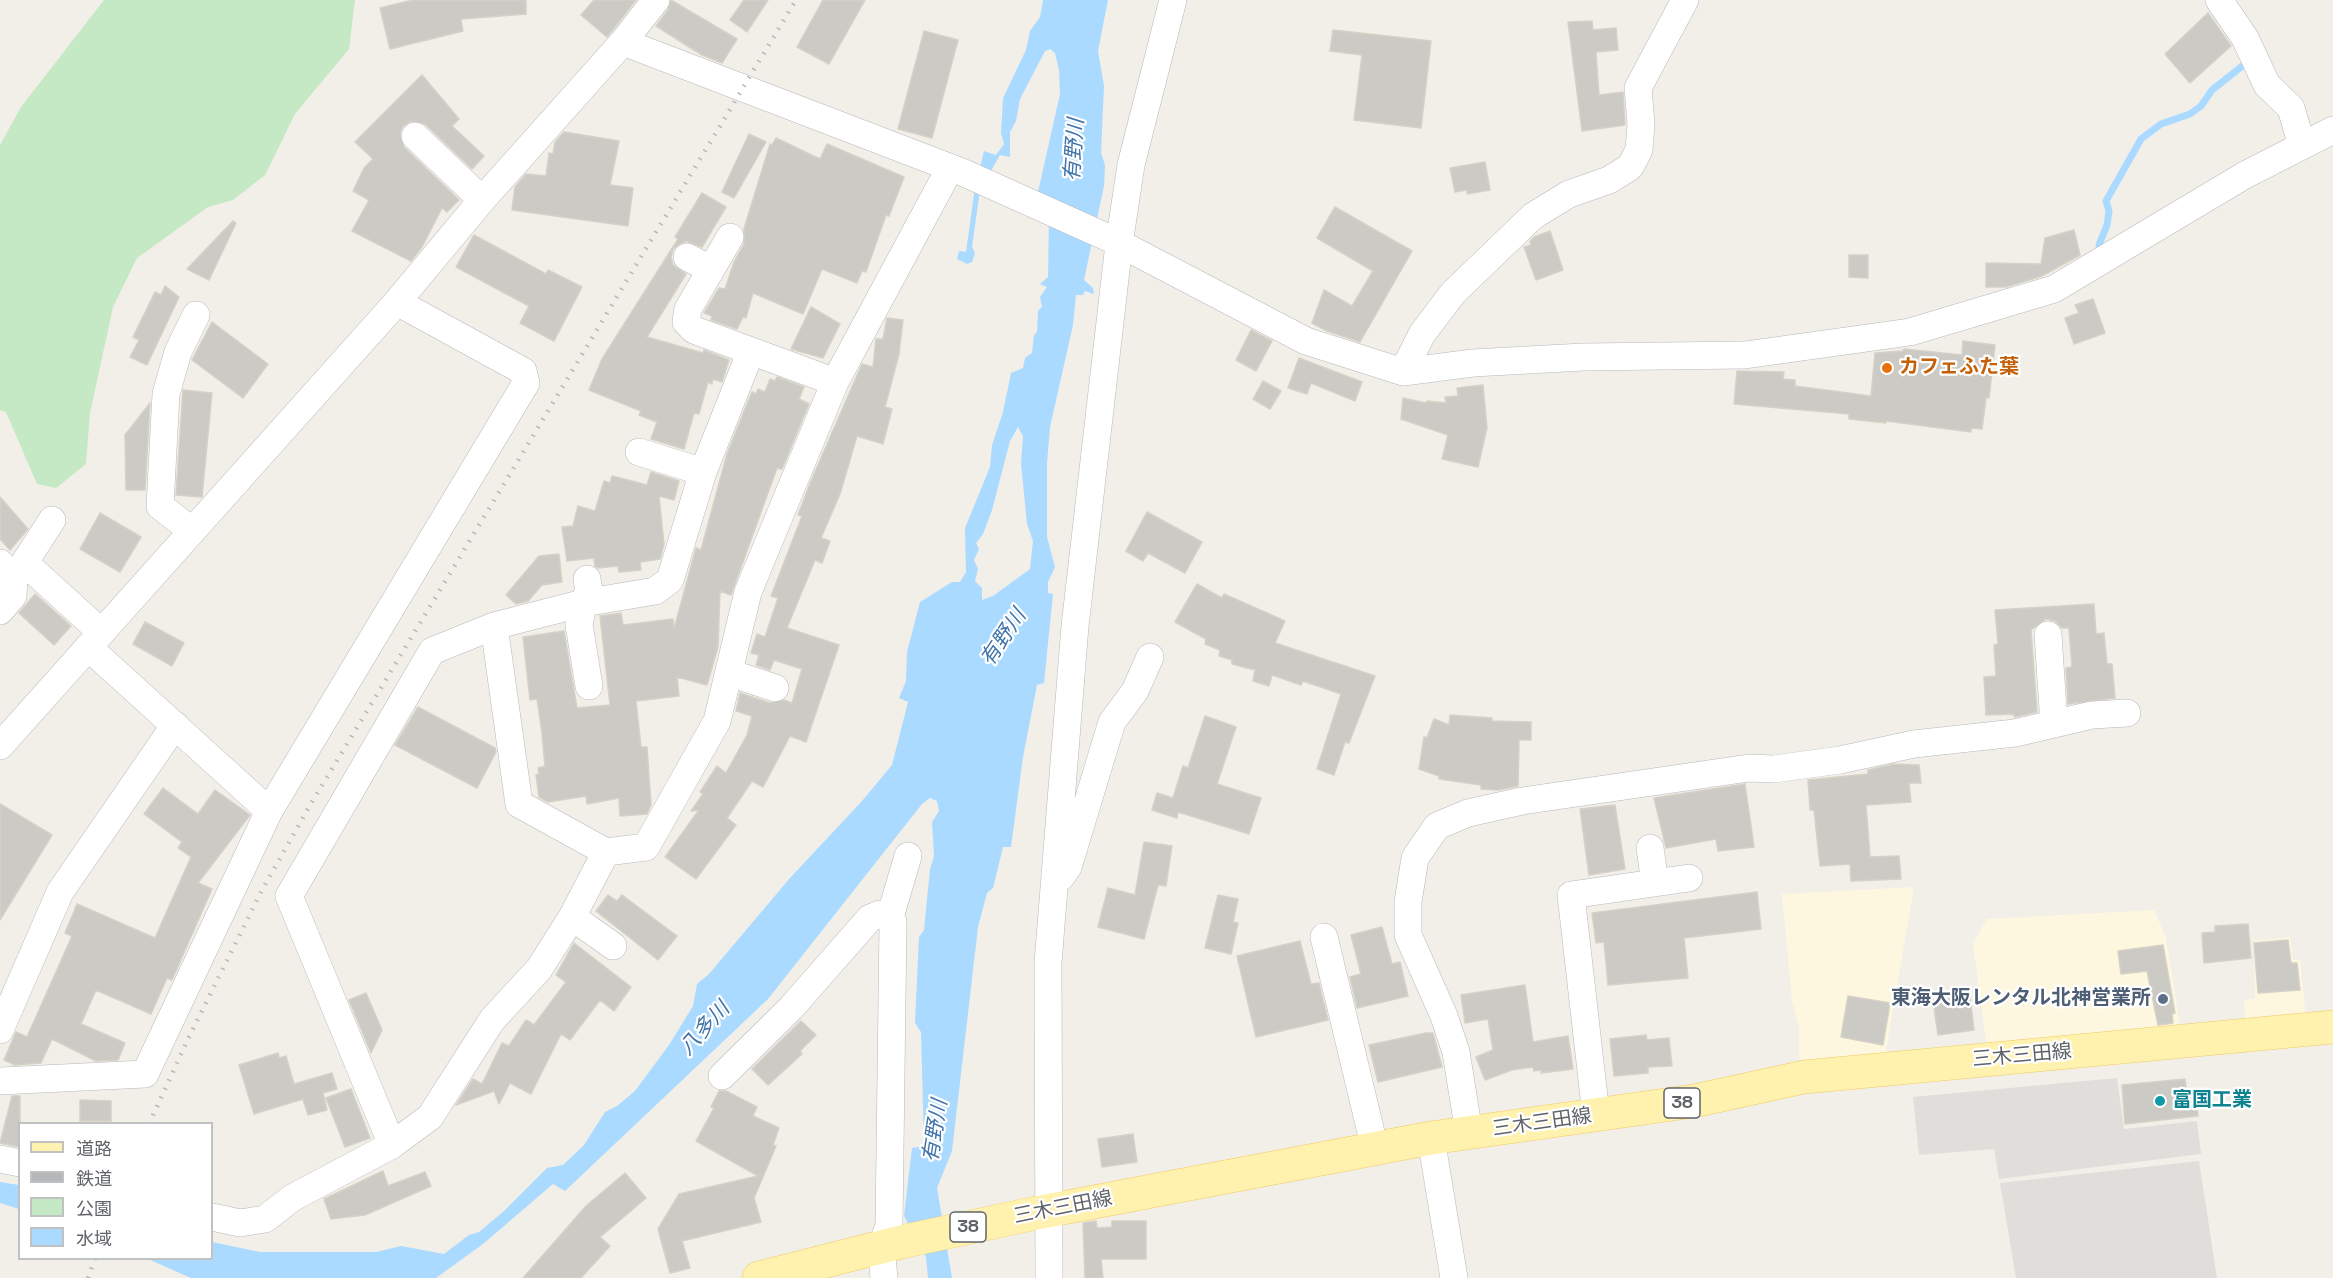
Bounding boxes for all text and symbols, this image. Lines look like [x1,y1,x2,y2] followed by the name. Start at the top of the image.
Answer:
[1060,118,1090,182] water label: 有野川
[1899,356,2019,380] place label: カフェふた葉
[1880,361,1894,375] marker: カフェふた葉
[976,605,1032,671] water label: 有野川
[1891,987,2151,1011] place label: 東海大阪レンタル北神営業所
[2156,992,2170,1006] marker: 東海大阪レンタル北神営業所
[675,997,735,1061] water label: 八多川
[1971,1040,2073,1072] street label: 三木三田線
[1664,1088,1700,1118] road number: 38
[2172,1089,2252,1113] place label: 富国工業
[2153,1094,2167,1108] marker: 富国工業
[919,1098,953,1164] water label: 有野川
[1491,1104,1593,1142] street label: 三木三田線
[18,1122,213,1260] legend
[76,1137,112,1160] text: 道路
[76,1167,112,1190] text: 鉄道
[1012,1187,1114,1229] street label: 三木三田線
[76,1197,112,1220] text: 公園
[950,1212,986,1242] road number: 38
[76,1227,112,1250] text: 水域

